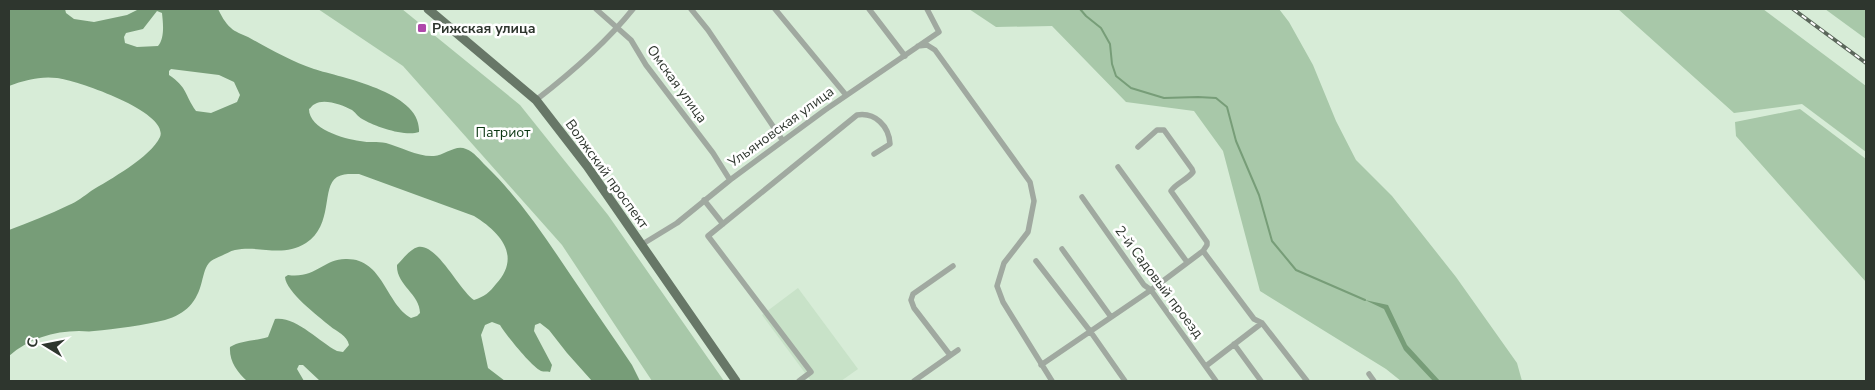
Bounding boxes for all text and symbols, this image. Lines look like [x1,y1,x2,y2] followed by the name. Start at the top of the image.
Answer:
[432,19,536,38] place label: Рижская улица
[416,22,428,34] marker: Рижская улица
[642,41,712,127] street label: Омская улица
[723,82,838,172] street label: Ульяновская улица
[561,116,654,233] street label: Волжский проспект
[476,123,531,142] park label: Патриот
[1110,222,1208,342] street label: 2-й Садовый проезд
[20,320,70,370] north arrow
[23,336,43,349] text: С

